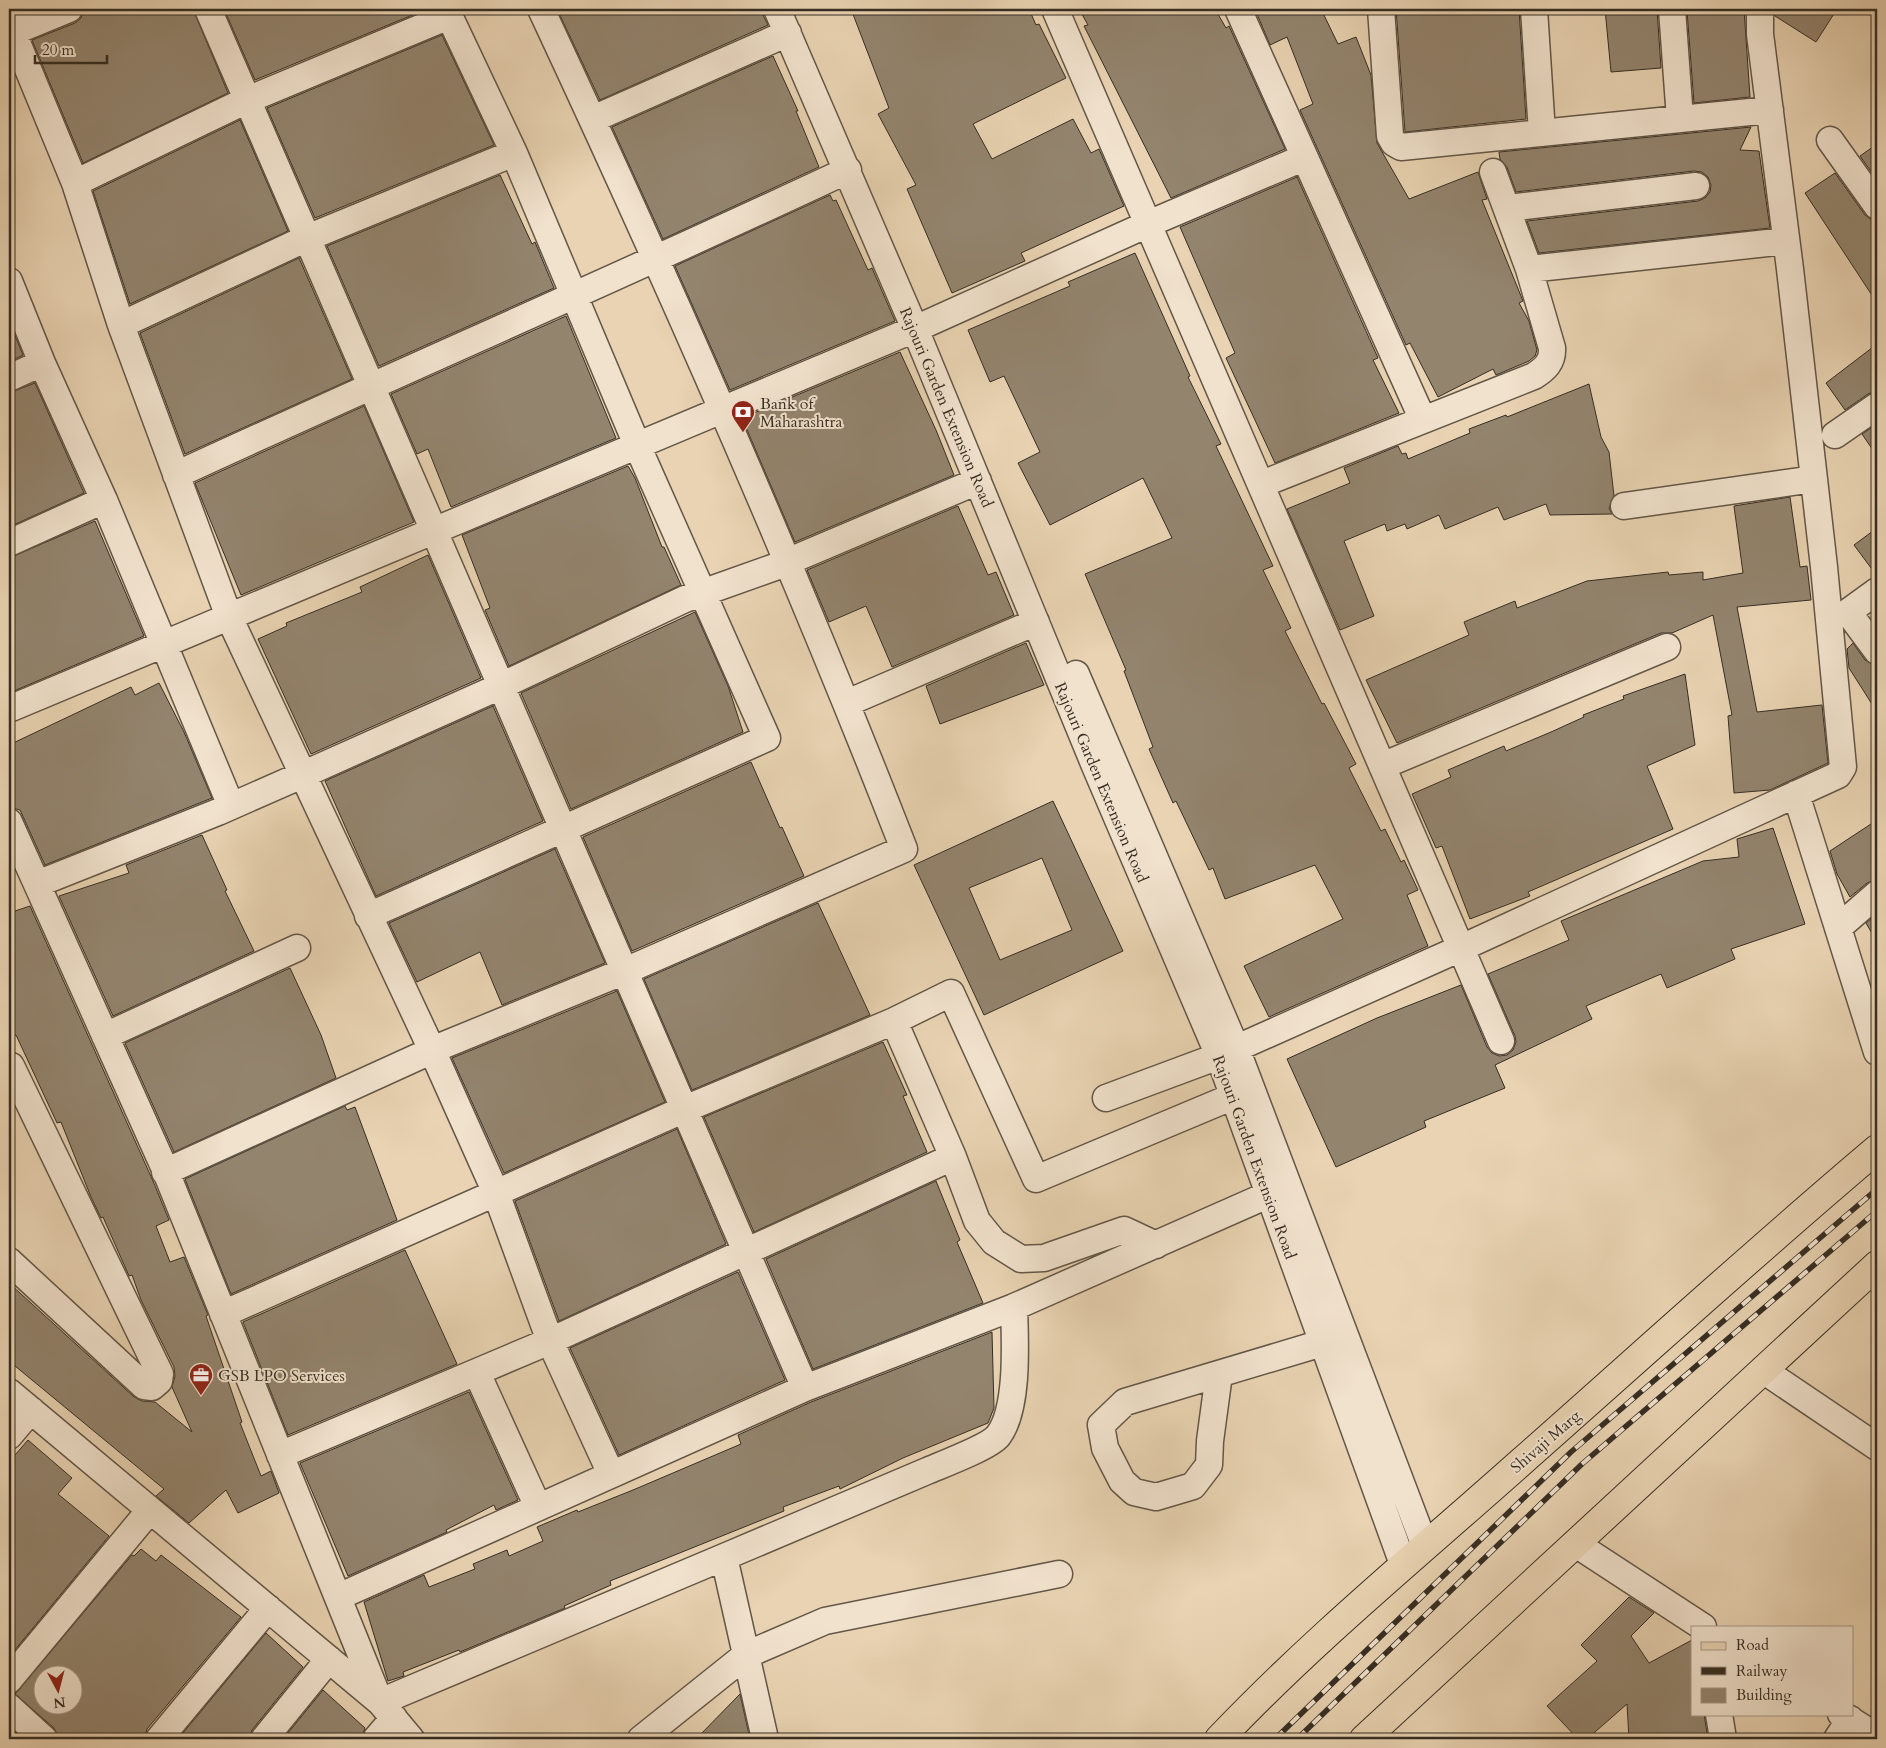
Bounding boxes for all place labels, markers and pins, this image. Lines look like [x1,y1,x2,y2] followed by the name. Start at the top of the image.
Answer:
[760,393,842,433] place label: Bank of Maharashtra
[730,399,756,433] bank icon: Bank of Maharashtra
[188,1362,214,1396] office icon: GSB LPO Services
[218,1365,345,1387] place label: GSB LPO Services

